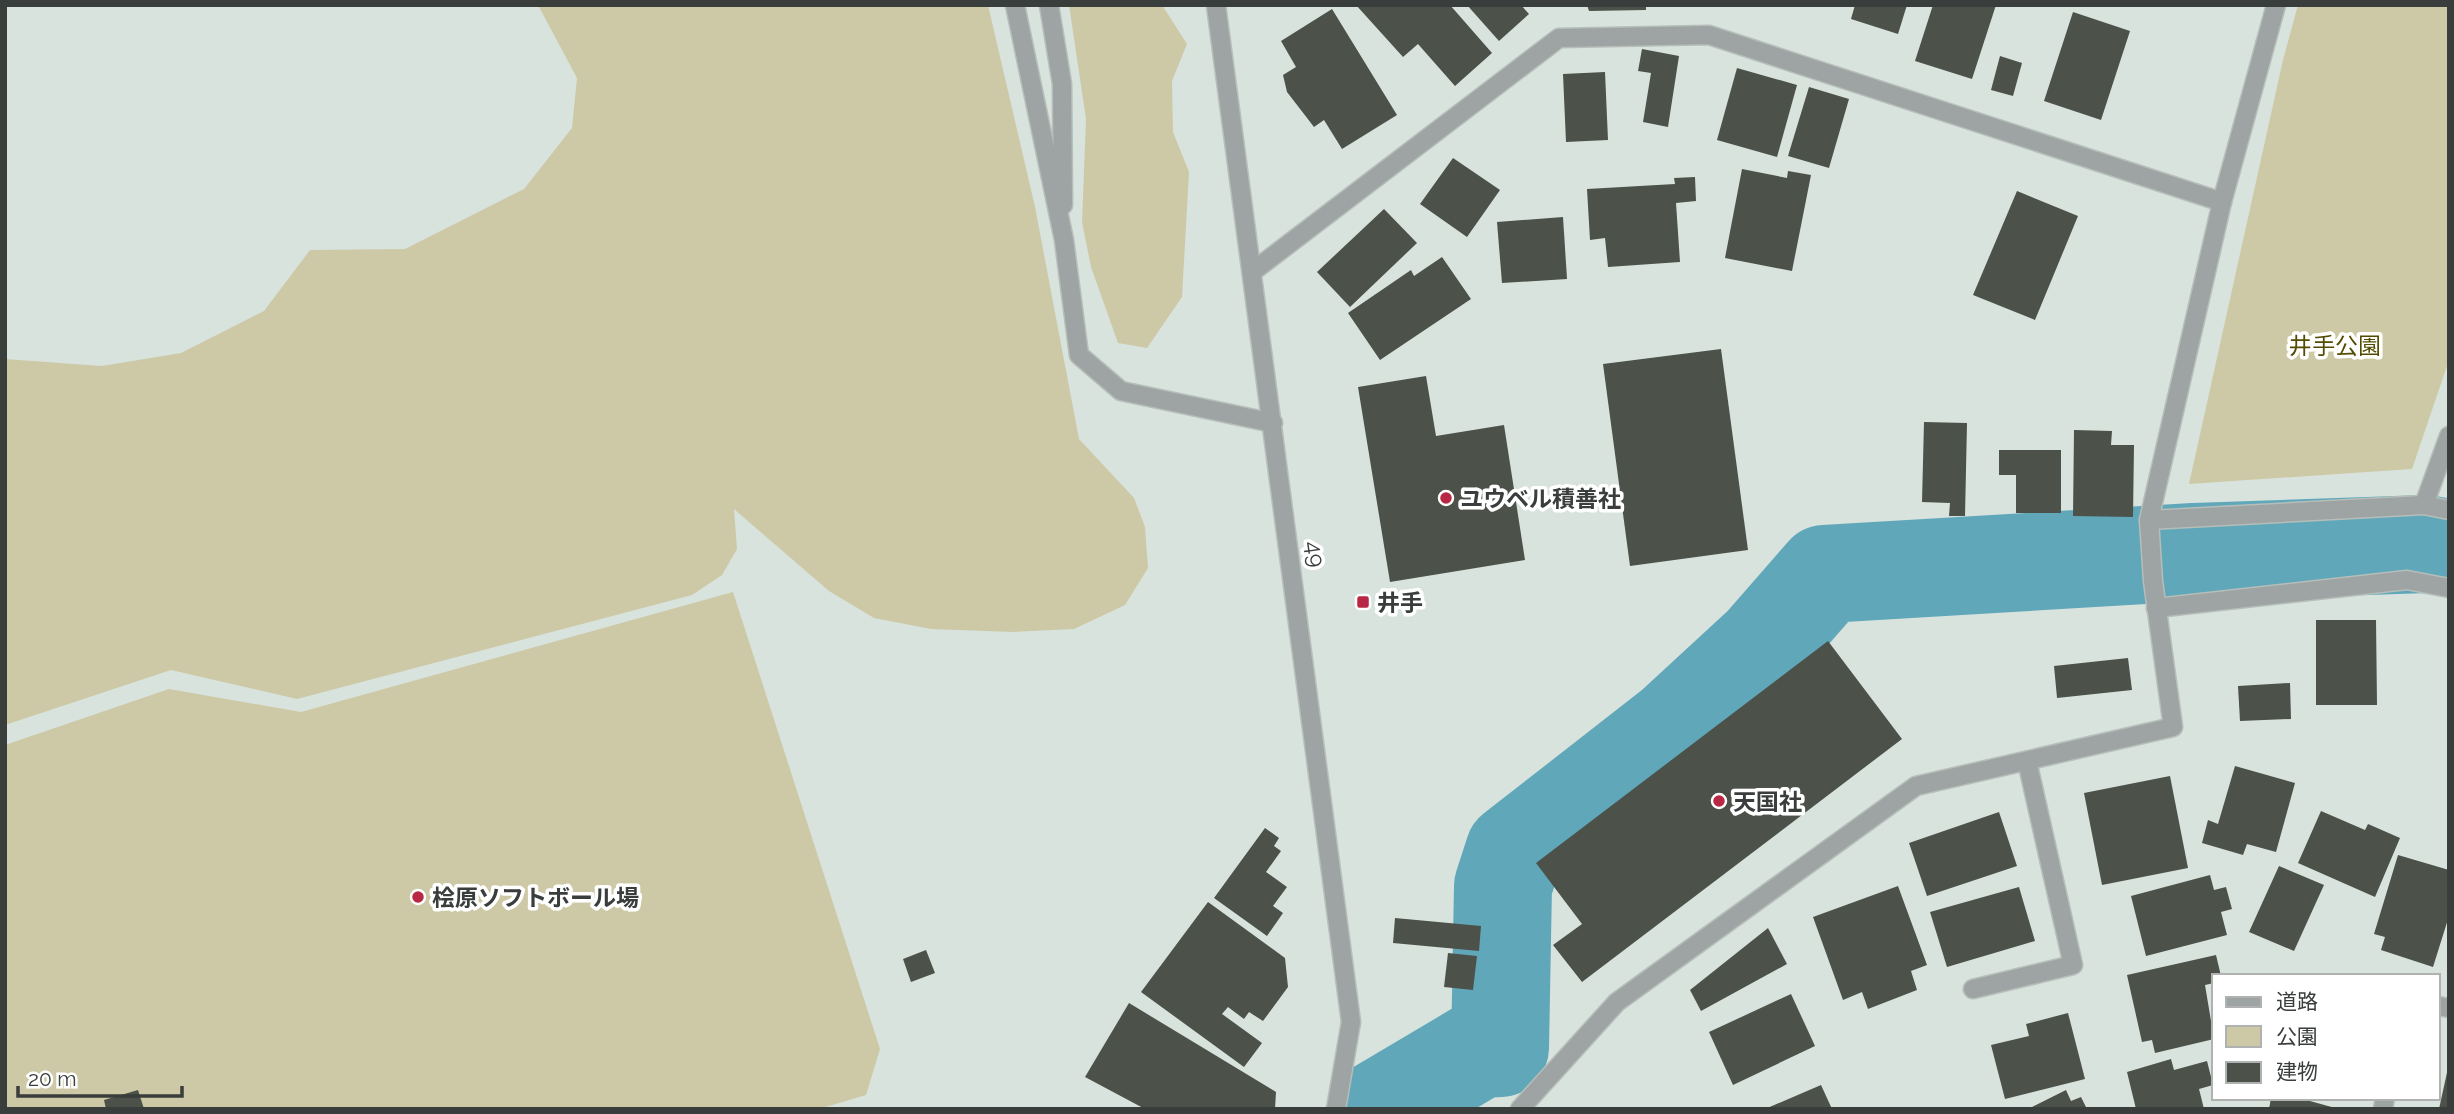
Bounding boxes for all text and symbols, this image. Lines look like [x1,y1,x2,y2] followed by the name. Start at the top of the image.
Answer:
[2289,332,2381,359] park label: 井手公園
[1460,485,1621,512] place label: ユウベル積善社
[1438,490,1454,506] marker: ユウベル積善社
[1301,539,1331,569] street label: 49
[1377,589,1423,616] place label: 井手
[1355,594,1371,610] marker: 井手
[1733,788,1802,815] place label: 天国社
[1711,793,1727,809] marker: 天国社
[432,884,639,911] place label: 桧原ソフトボール場
[410,889,426,905] marker: 桧原ソフトボール場
[2212,974,2440,1100] legend
[2276,989,2318,1014] text: 道路
[2276,1024,2318,1049] text: 公園
[18,1054,182,1098] scale bar
[2276,1059,2318,1084] text: 建物
[28,1066,76,1091] text: 20 m

